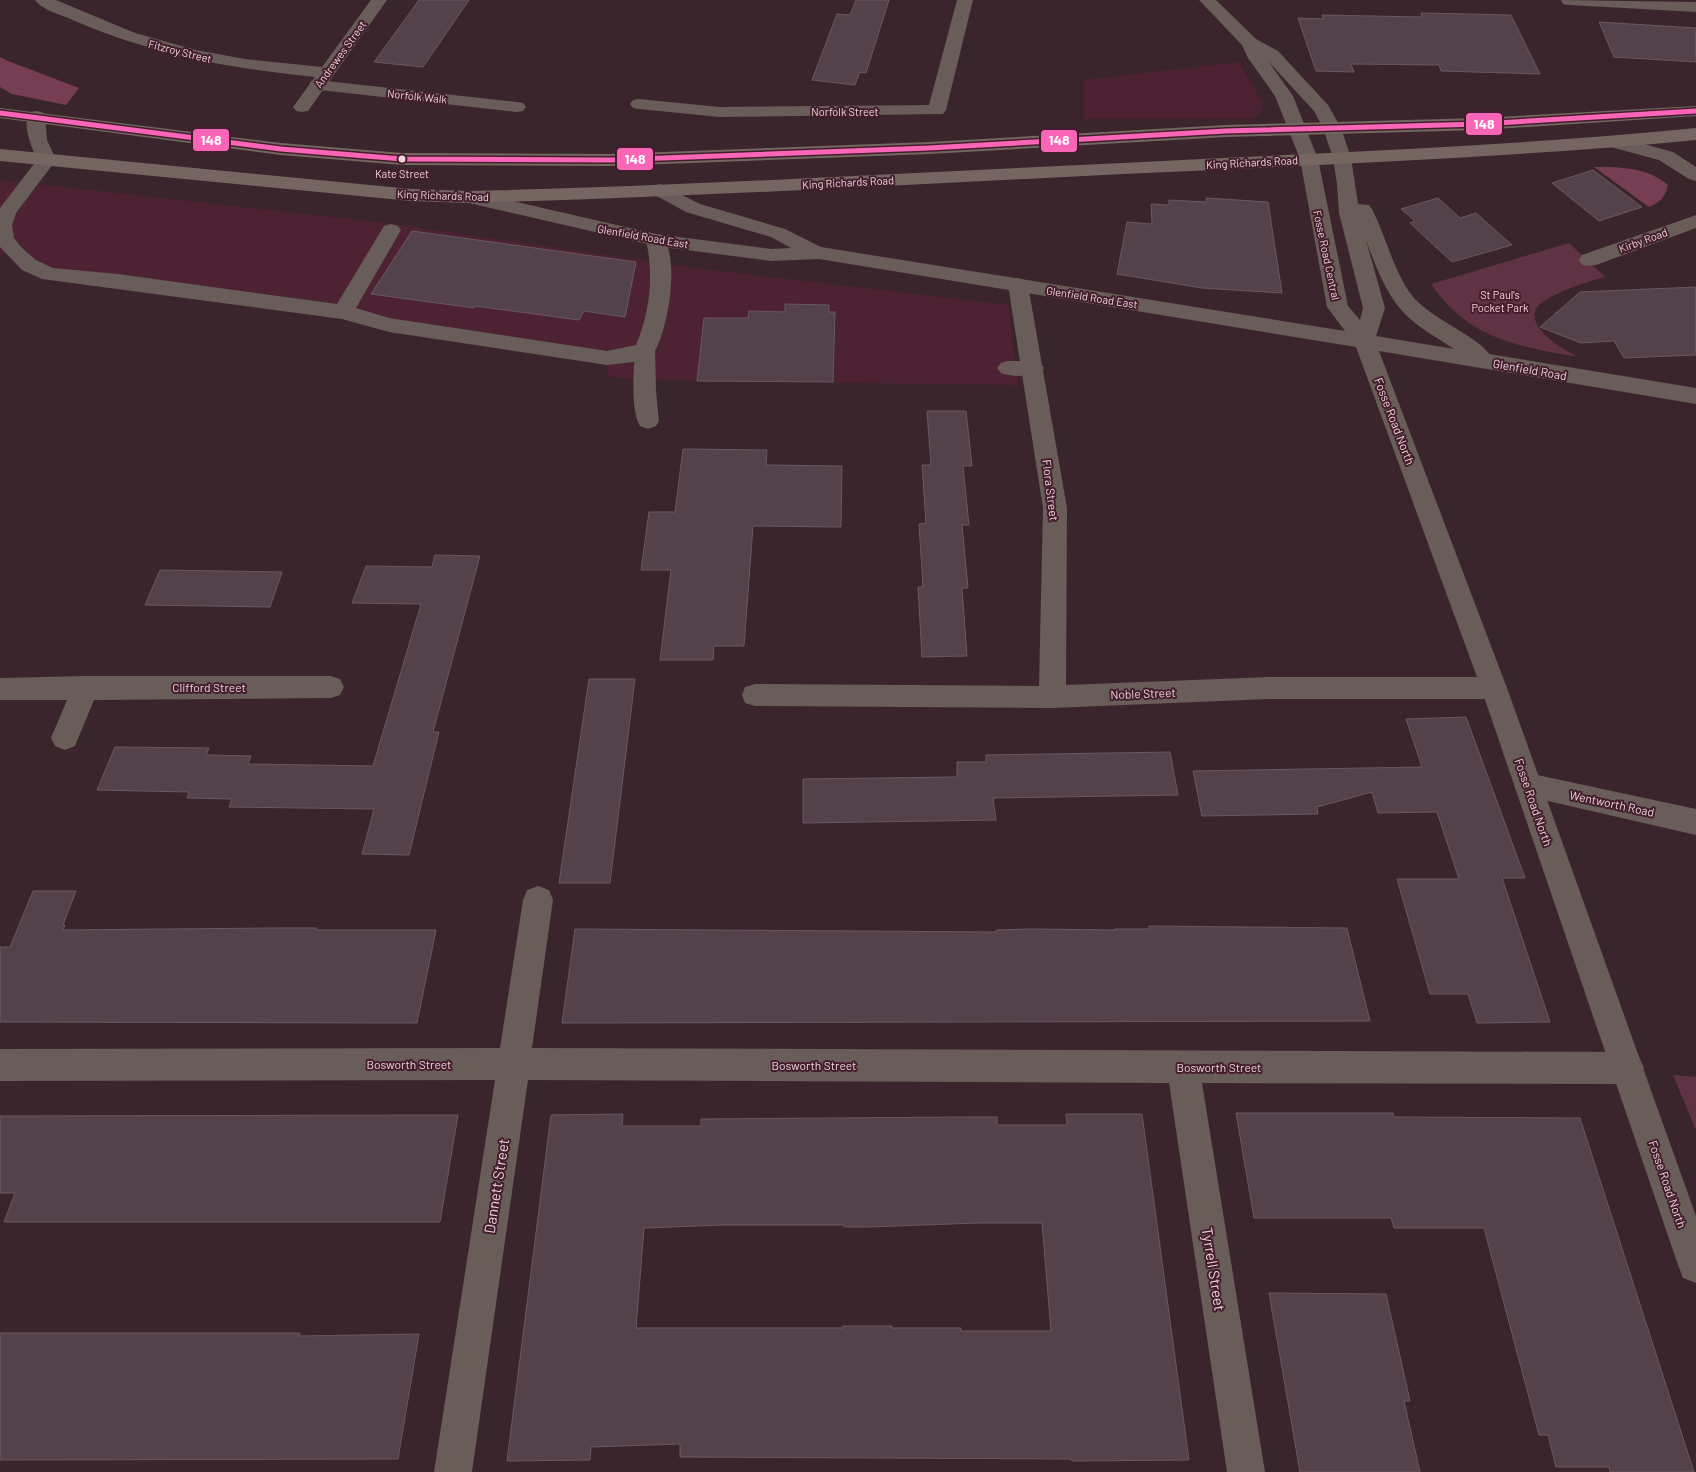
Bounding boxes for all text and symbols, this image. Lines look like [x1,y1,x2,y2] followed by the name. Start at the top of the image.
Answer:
[311,18,369,90] street label: Andrewes Street
[147,37,213,65] street label: Fitzroy Street
[386,86,448,106] street label: Norfolk Walk
[811,105,879,118] street label: Norfolk Street
[1465,112,1503,136] line badge: 148
[1474,115,1495,132] text: 148
[192,128,230,152] line badge: 148
[1040,129,1078,153] line badge: 148
[201,131,222,148] text: 148
[1049,131,1070,148] text: 148
[616,147,654,171] line badge: 148
[625,150,646,167] text: 148
[1206,153,1298,171] street label: King Richards Road
[397,154,407,164] marker: Kate Street
[375,167,429,180] place label: Kate Street
[802,173,894,191] street label: King Richards Road
[397,187,489,203] street label: King Richards Road
[1311,209,1343,301] street label: Fosse Road Central
[596,222,690,250] street label: Glenfield Road East
[1617,225,1669,255] street label: Kirby Road
[1045,283,1139,311] street label: Glenfield Road East
[1472,288,1529,314] park label: St Paul's Pocket Park
[1492,356,1568,382] street label: Glenfield Road
[1372,376,1418,466] street label: Fosse Road North
[1040,458,1062,522] street label: Flora Street
[172,680,246,694] street label: Clifford Street
[1110,685,1176,701] street label: Noble Street
[1512,756,1556,848] street label: Fosse Road North
[1568,787,1656,819] street label: Wentworth Road
[367,1057,452,1071] street label: Bosworth Street
[772,1058,857,1072] street label: Bosworth Street
[1177,1060,1262,1074] street label: Bosworth Street
[480,1137,512,1235] street label: Dannett Street
[1646,1138,1690,1230] street label: Fosse Road North
[1198,1226,1230,1312] street label: Tyrrell Street

